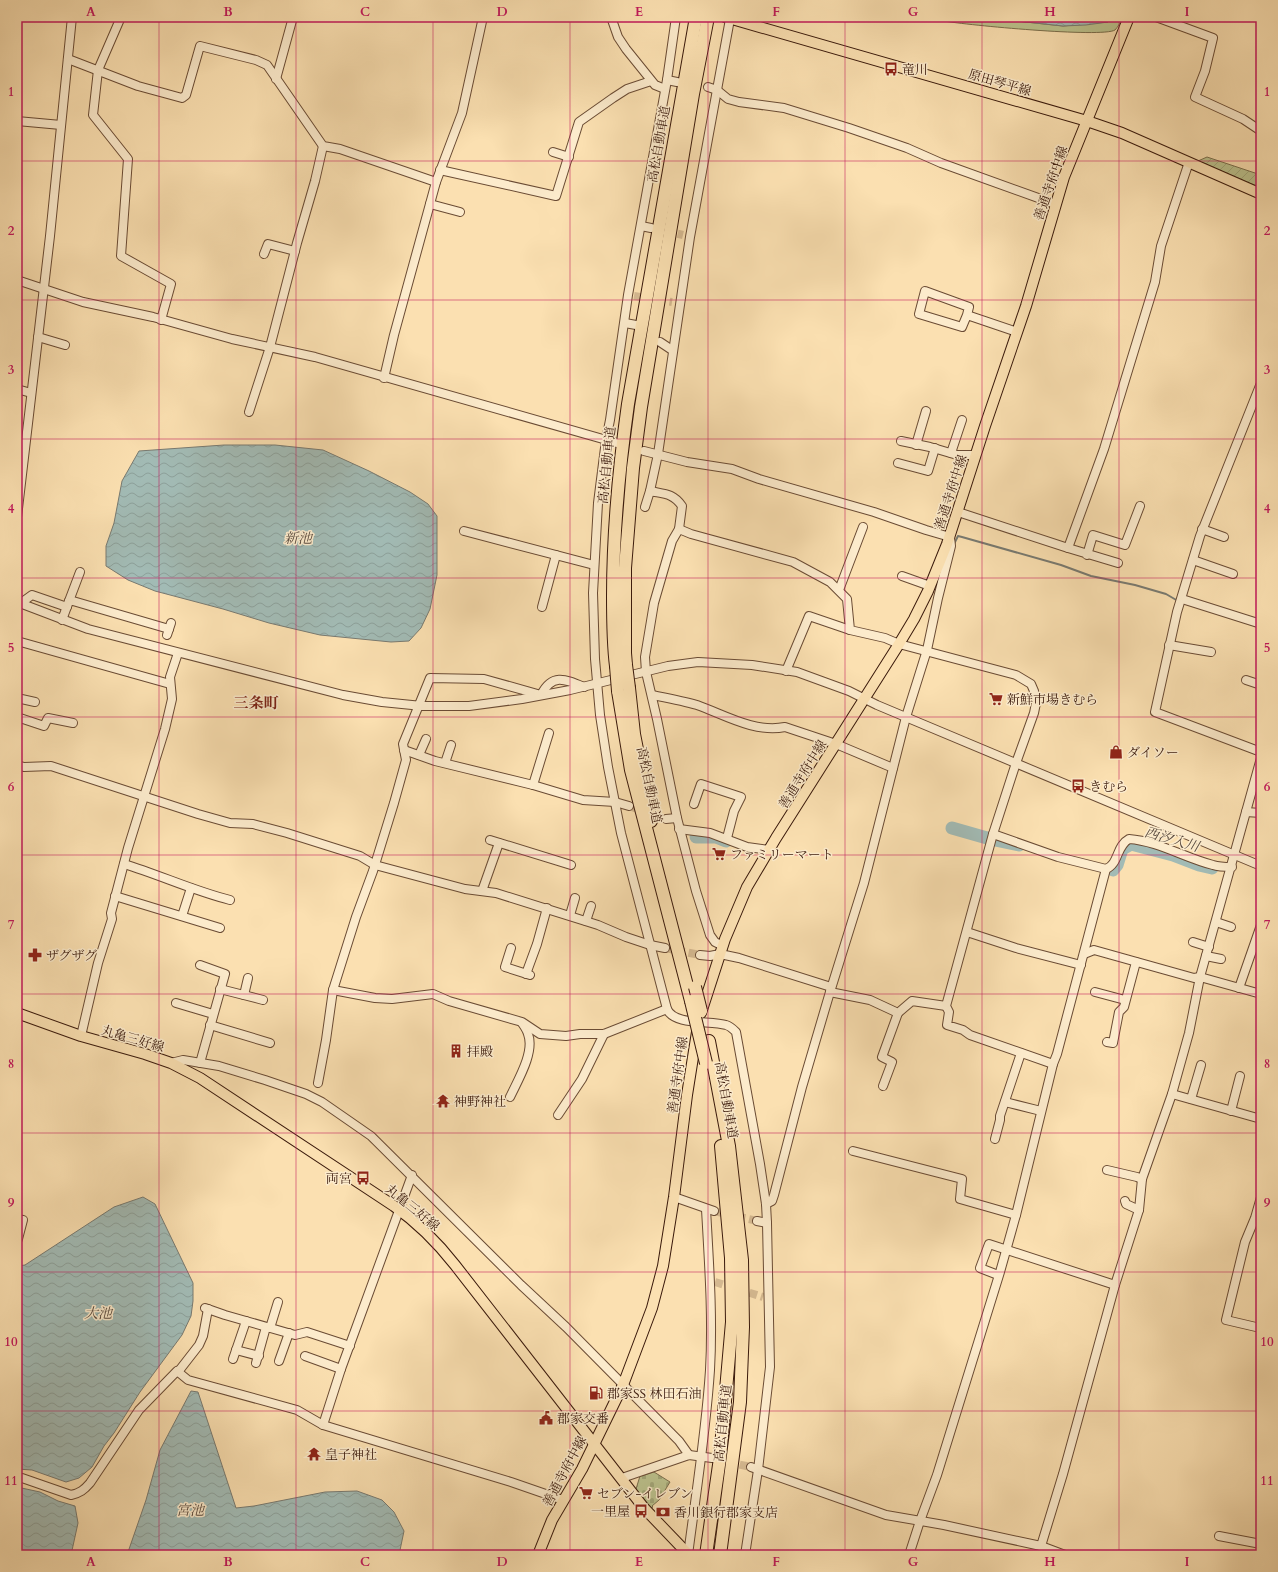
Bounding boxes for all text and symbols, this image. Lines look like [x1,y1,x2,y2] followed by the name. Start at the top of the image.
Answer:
[86,3,96,21] text: A
[223,3,233,21] text: B
[360,3,370,21] text: C
[496,3,508,21] text: D
[635,3,643,21] text: E
[772,3,780,21] text: F
[908,3,919,21] text: G
[1044,3,1056,21] text: H
[1184,3,1190,21] text: I
[883,61,899,77] bus stop icon: 竜川
[902,61,928,79] place label: 竜川
[966,65,1033,101] street label: 原田琴平線
[8,83,14,101] text: 1
[1264,83,1270,101] text: 1
[643,104,675,184] street label: 高松自動車道
[1030,144,1072,223] street label: 善通寺府中線
[8,222,15,240] text: 2
[1264,222,1271,240] text: 2
[8,361,15,379] text: 3
[1264,361,1271,379] text: 3
[594,425,620,505] street label: 高松自動車道
[930,452,972,532] street label: 善通寺府中線
[8,500,15,518] text: 4
[1264,500,1271,518] text: 4
[284,529,314,548] water label: 新池
[8,639,14,657] text: 5
[1264,639,1270,657] text: 5
[988,691,1004,707] supermarket icon: 新鮮市場きむら
[1007,691,1098,709] place label: 新鮮市場きむら
[233,693,279,713] district label: 三条町
[775,737,831,812] street label: 善通寺府中線
[1108,744,1124,760] shop icon: ダイソー
[1127,744,1179,762] place label: ダイソー
[632,745,666,825] street label: 高松自動車道
[8,778,15,796] text: 6
[1070,778,1086,794] bus stop icon: きむら
[1089,778,1128,796] place label: きむら
[1264,778,1271,796] text: 6
[1142,823,1203,857] water label: 西汐入川
[711,846,727,862] supermarket icon: ファミリーマート
[730,846,834,864] place label: ファミリーマート
[8,916,15,934] text: 7
[1264,916,1271,934] text: 7
[27,947,43,963] pharmacy icon: ザグザグ
[46,947,97,965] place label: ザグザグ
[99,1021,166,1057] street label: 丸亀三好線
[664,1035,692,1115] street label: 善通寺府中線
[448,1043,464,1059] building icon: 拝殿
[467,1043,493,1061] place label: 拝殿
[8,1055,14,1073] text: 8
[1264,1055,1270,1073] text: 8
[710,1060,742,1140] street label: 高松自動車道
[435,1093,451,1109] temple icon: 神野神社
[454,1093,506,1111] place label: 神野神社
[326,1170,352,1188] place label: 両宮
[355,1170,371,1186] bus stop icon: 両宮
[381,1180,443,1235] street label: 丸亀三好線
[8,1194,15,1212] text: 9
[1264,1194,1271,1212] text: 9
[84,1304,114,1323] water label: 大池
[4,1333,18,1351] text: 10
[1260,1333,1274,1351] text: 10
[710,1383,736,1463] street label: 高松自動車道
[588,1385,604,1401] fuel station icon: 郡家SS 林田石油
[607,1385,702,1403] place label: 郡家SS 林田石油
[538,1410,554,1426] public building icon: 郡家交番
[557,1410,609,1428] place label: 郡家交番
[539,1433,591,1510] street label: 善通寺府中線
[306,1446,322,1462] temple icon: 皇子神社
[325,1446,377,1464] place label: 皇子神社
[4,1472,18,1490] text: 11
[1260,1472,1274,1490] text: 11
[578,1485,594,1501] supermarket icon: セブン-イレブン
[597,1485,693,1503] place label: セブン-イレブン
[176,1501,206,1520] water label: 宮池
[591,1503,630,1521] place label: 一里屋
[633,1503,649,1519] bus stop icon: 一里屋
[655,1504,671,1520] bank icon: 香川銀行郡家支店
[674,1504,778,1522] place label: 香川銀行郡家支店
[86,1553,96,1571] text: A
[223,1553,233,1571] text: B
[360,1553,370,1571] text: C
[496,1553,508,1571] text: D
[635,1553,643,1571] text: E
[772,1553,780,1571] text: F
[908,1553,919,1571] text: G
[1044,1553,1056,1571] text: H
[1184,1553,1190,1571] text: I

